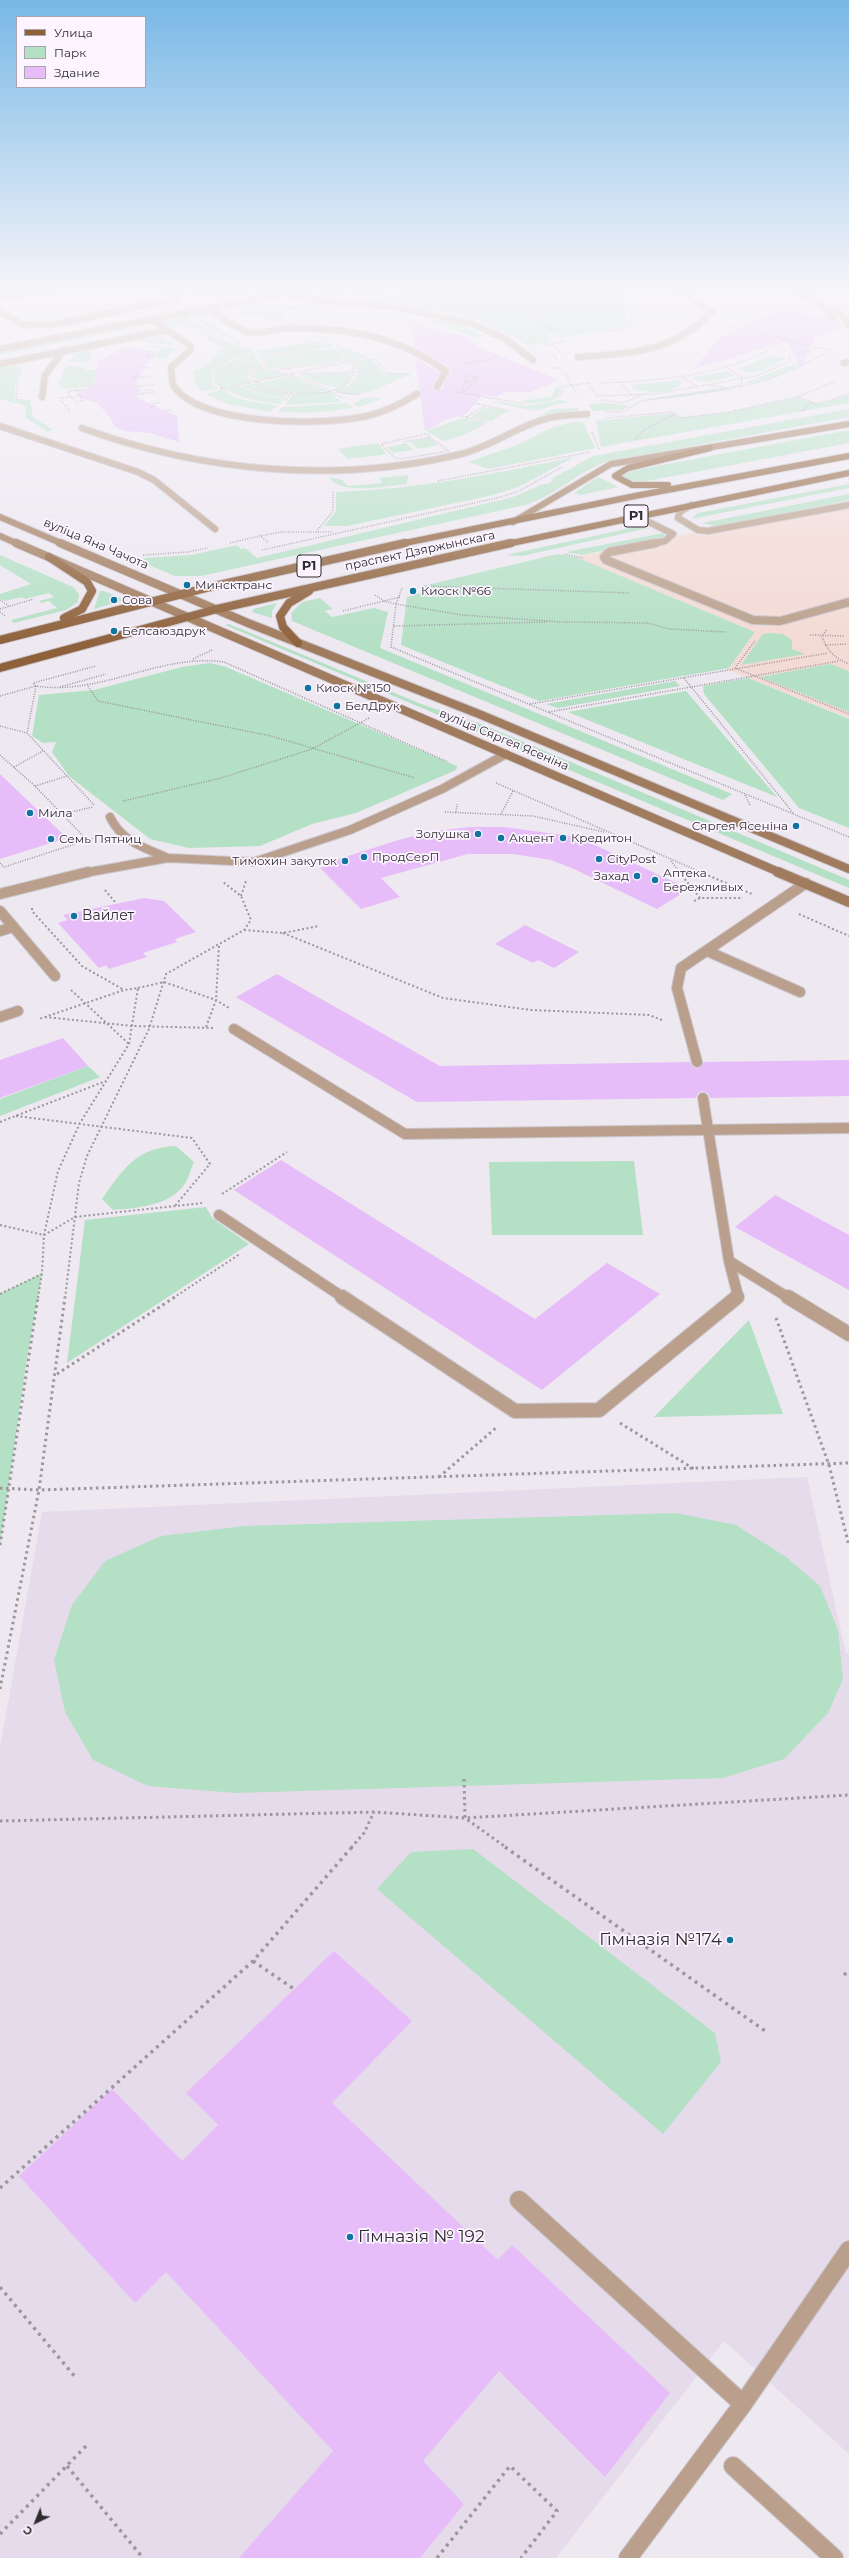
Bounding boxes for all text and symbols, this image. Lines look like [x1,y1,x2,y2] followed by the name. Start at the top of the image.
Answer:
[16,16,146,88] legend
[54,25,93,40] text: Улица
[54,45,86,60] text: Парк
[54,65,100,80] text: Здание
[624,505,648,527] road number: Р1
[41,515,151,573] street label: вуліца Яна Чачота
[344,528,496,574] street label: праспект Дзяржынскага
[297,555,321,577] road number: Р1
[195,578,272,592] place label: Минсктранс
[182,580,192,590] marker: Минсктранс
[421,584,491,598] place label: Киоск №66
[408,586,418,596] marker: Киоск №66
[122,593,152,607] place label: Сова
[109,595,119,605] marker: Сова
[122,624,206,638] place label: Белсаюздрук
[109,626,119,636] marker: Белсаюздрук
[316,681,391,695] place label: Киоск №150
[303,683,313,693] marker: Киоск №150
[345,699,400,713] place label: БелДрук
[332,701,342,711] marker: БелДрук
[437,706,571,774] street label: вуліца Сяргея Ясеніна
[38,806,72,820] place label: Мила
[25,808,35,818] marker: Мила
[692,819,788,833] place label: Сяргея Ясеніна
[791,821,801,831] marker: Сяргея Ясеніна
[416,827,470,841] place label: Золушка
[473,829,483,839] marker: Золушка
[509,831,554,845] place label: Акцент
[571,831,632,845] place label: Кредитон
[59,832,142,846] place label: Семь Пятниц
[496,833,506,843] marker: Акцент
[558,833,568,843] marker: Кредитон
[46,834,56,844] marker: Семь Пятниц
[372,850,439,864] place label: ПродСерП
[359,852,369,862] marker: ПродСерП
[607,852,656,866] place label: CityPost
[232,854,337,868] place label: Тимохин закуток
[594,854,604,864] marker: CityPost
[340,856,350,866] marker: Тимохин закуток
[663,866,743,894] place label: Аптека Бережливых
[594,869,629,883] place label: Захад
[632,871,642,881] marker: Захад
[650,875,660,885] marker: Аптека Бережливых
[82,908,134,924] place label: Вайлет
[69,911,79,921] marker: Вайлет
[599,1930,722,1950] place label: Гімназія №174
[725,1935,735,1945] marker: Гімназія №174
[358,2227,485,2247] place label: Гімназія № 192
[345,2232,355,2242] marker: Гімназія № 192
[16,2502,56,2542] north arrow
[20,2523,36,2539] text: С

